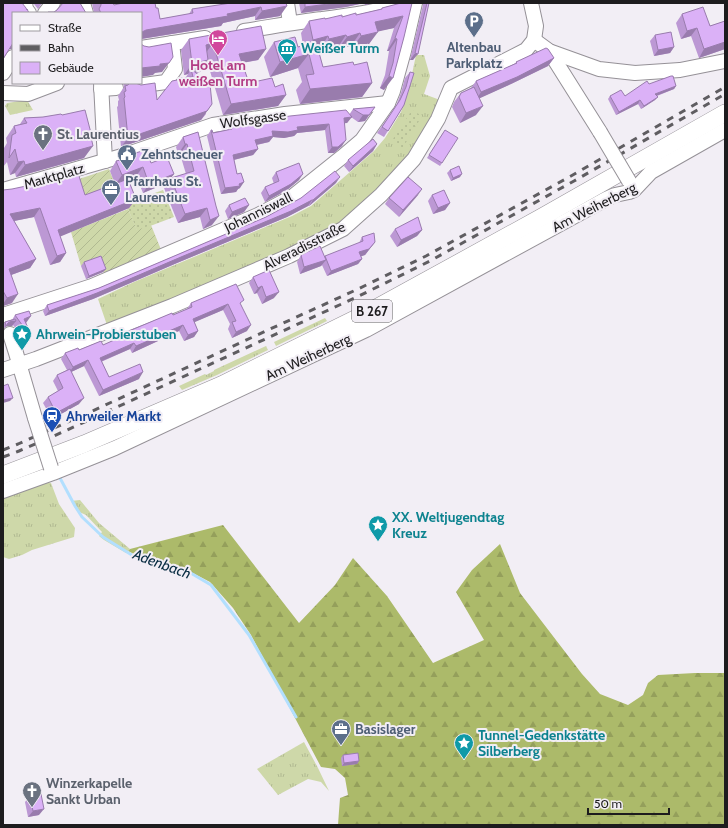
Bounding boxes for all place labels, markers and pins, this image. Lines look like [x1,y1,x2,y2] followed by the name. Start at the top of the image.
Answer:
[463,10,485,38] parking icon: Altenbau Parkplatz
[207,28,229,56] hotel icon: Hotel am weißen Turm
[276,37,298,65] museum icon: Weißer Turm
[446,38,503,72] place label: Altenbau Parkplatz
[301,39,379,57] place label: Weißer Turm
[179,56,257,90] place label: Hotel am weißen Turm
[32,123,54,151] church icon: St. Laurentius
[57,125,139,143] place label: St. Laurentius
[116,143,138,171] public building icon: Zehntscheuer
[141,145,223,163] place label: Zehntscheuer
[125,172,202,206] place label: Pfarrhaus St. Laurentius
[100,178,122,206] office icon: Pfarrhaus St. Laurentius
[11,323,33,351] place icon: Ahrwein-Probierstuben
[36,325,177,343] place label: Ahrwein-Probierstuben
[41,405,63,433] station icon: Ahrweiler Markt
[66,407,161,425] place label: Ahrweiler Markt
[391,508,504,542] place label: XX. Weltjugendtag Kreuz
[367,514,389,542] place icon: XX. Weltjugendtag Kreuz
[330,718,352,746] office icon: Basislager
[355,720,416,738] place label: Basislager
[478,726,605,760] place label: Tunnel-Gedenkstätte Silberberg
[453,732,475,760] place icon: Tunnel-Gedenkstätte Silberberg
[46,774,132,808] place label: Winzerkapelle Sankt Urban
[21,780,43,808] church icon: Winzerkapelle Sankt Urban

